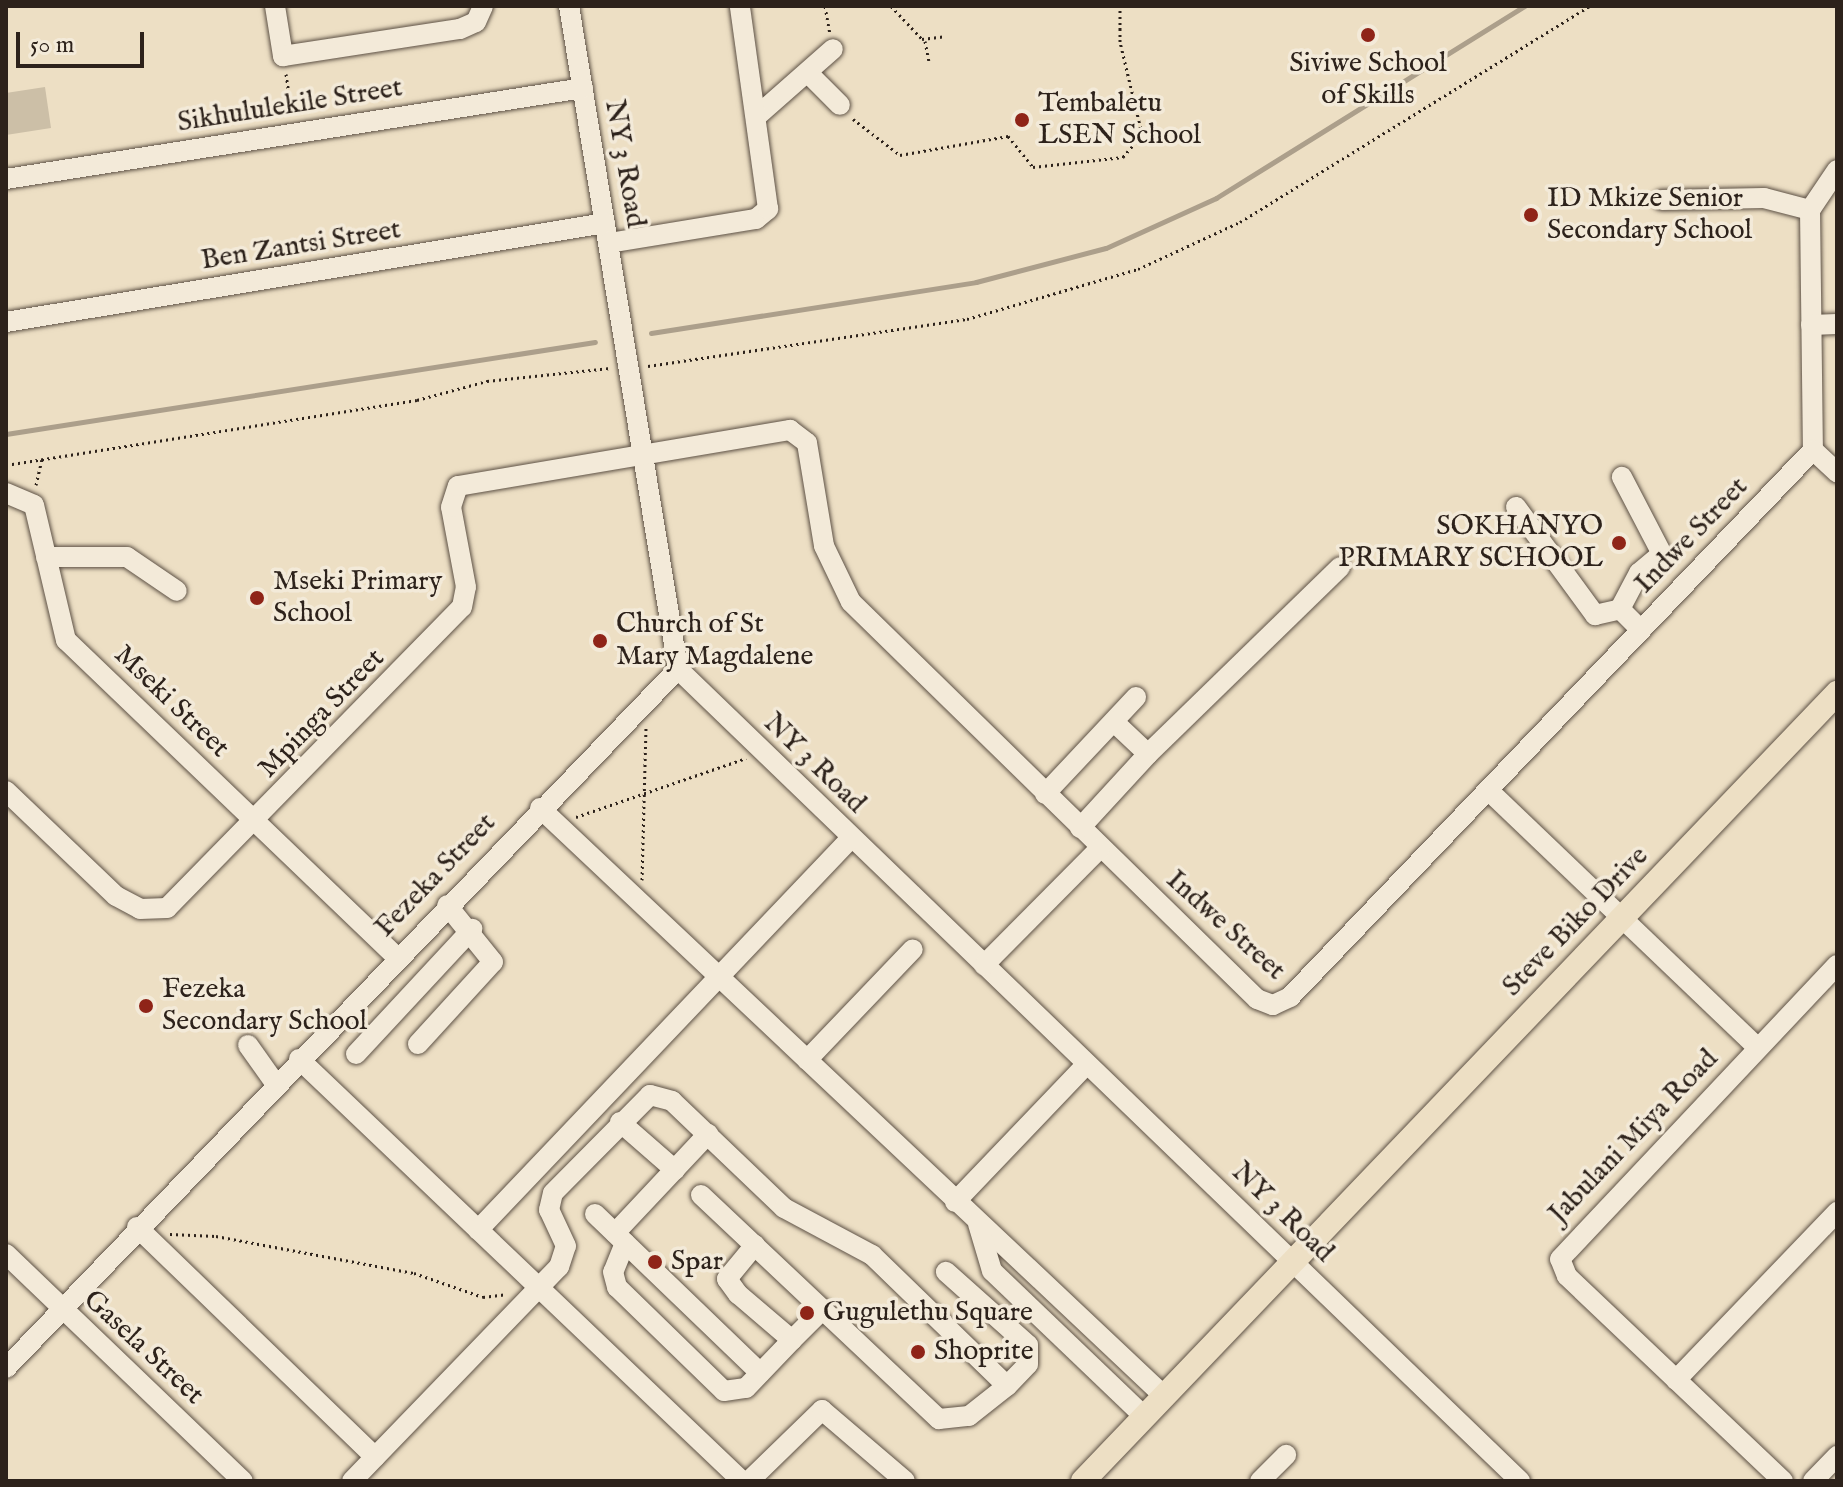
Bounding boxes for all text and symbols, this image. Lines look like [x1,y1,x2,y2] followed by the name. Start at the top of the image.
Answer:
[20,16,148,66] scale bar
[1359,26,1377,44] marker: Siviwe School of Skills
[30,30,74,61] text: 50 m
[1289,47,1447,113] place label: Siviwe School of Skills
[175,72,405,140] street label: Sikhululekile Street
[1038,87,1201,153] place label: Tembaletu LSEN School
[596,97,652,231] street label: NY 3 Road
[1013,111,1031,129] marker: Tembaletu LSEN School
[1547,182,1752,248] place label: ID Mkize Senior Secondary School
[1522,206,1540,224] marker: ID Mkize Senior Secondary School
[199,214,403,278] street label: Ben Zantsi Street
[1628,471,1756,601] street label: Indwe Street
[1338,510,1603,576] place label: SOKHANYO PRIMARY SCHOOL
[1610,534,1628,552] marker: SOKHANYO PRIMARY SCHOOL
[273,565,442,631] place label: Mseki Primary School
[248,589,266,607] marker: Mseki Primary School
[616,608,813,674] place label: Church of St Mary Magdalene
[591,632,609,650] marker: Church of St Mary Magdalene
[106,639,236,765] street label: Mseki Street
[252,642,392,786] street label: Mpinga Street
[756,707,872,821] street label: NY 3 Road
[369,807,503,945] street label: Fezeka Street
[1496,840,1656,1004] street label: Steve Biko Drive
[1159,864,1291,988] street label: Indwe Street
[162,973,367,1039] place label: Fezeka Secondary School
[137,997,155,1015] marker: Fezeka Secondary School
[1542,1043,1726,1231] street label: Jabulani Miya Road
[1224,1156,1340,1270] street label: NY 3 Road
[671,1245,723,1279] place label: Spar
[646,1253,664,1271] marker: Spar
[76,1284,210,1412] street label: Gasela Street
[823,1296,1033,1330] place label: Gugulethu Square
[798,1304,816,1322] marker: Gugulethu Square
[934,1335,1033,1369] place label: Shoprite
[909,1343,927,1361] marker: Shoprite

